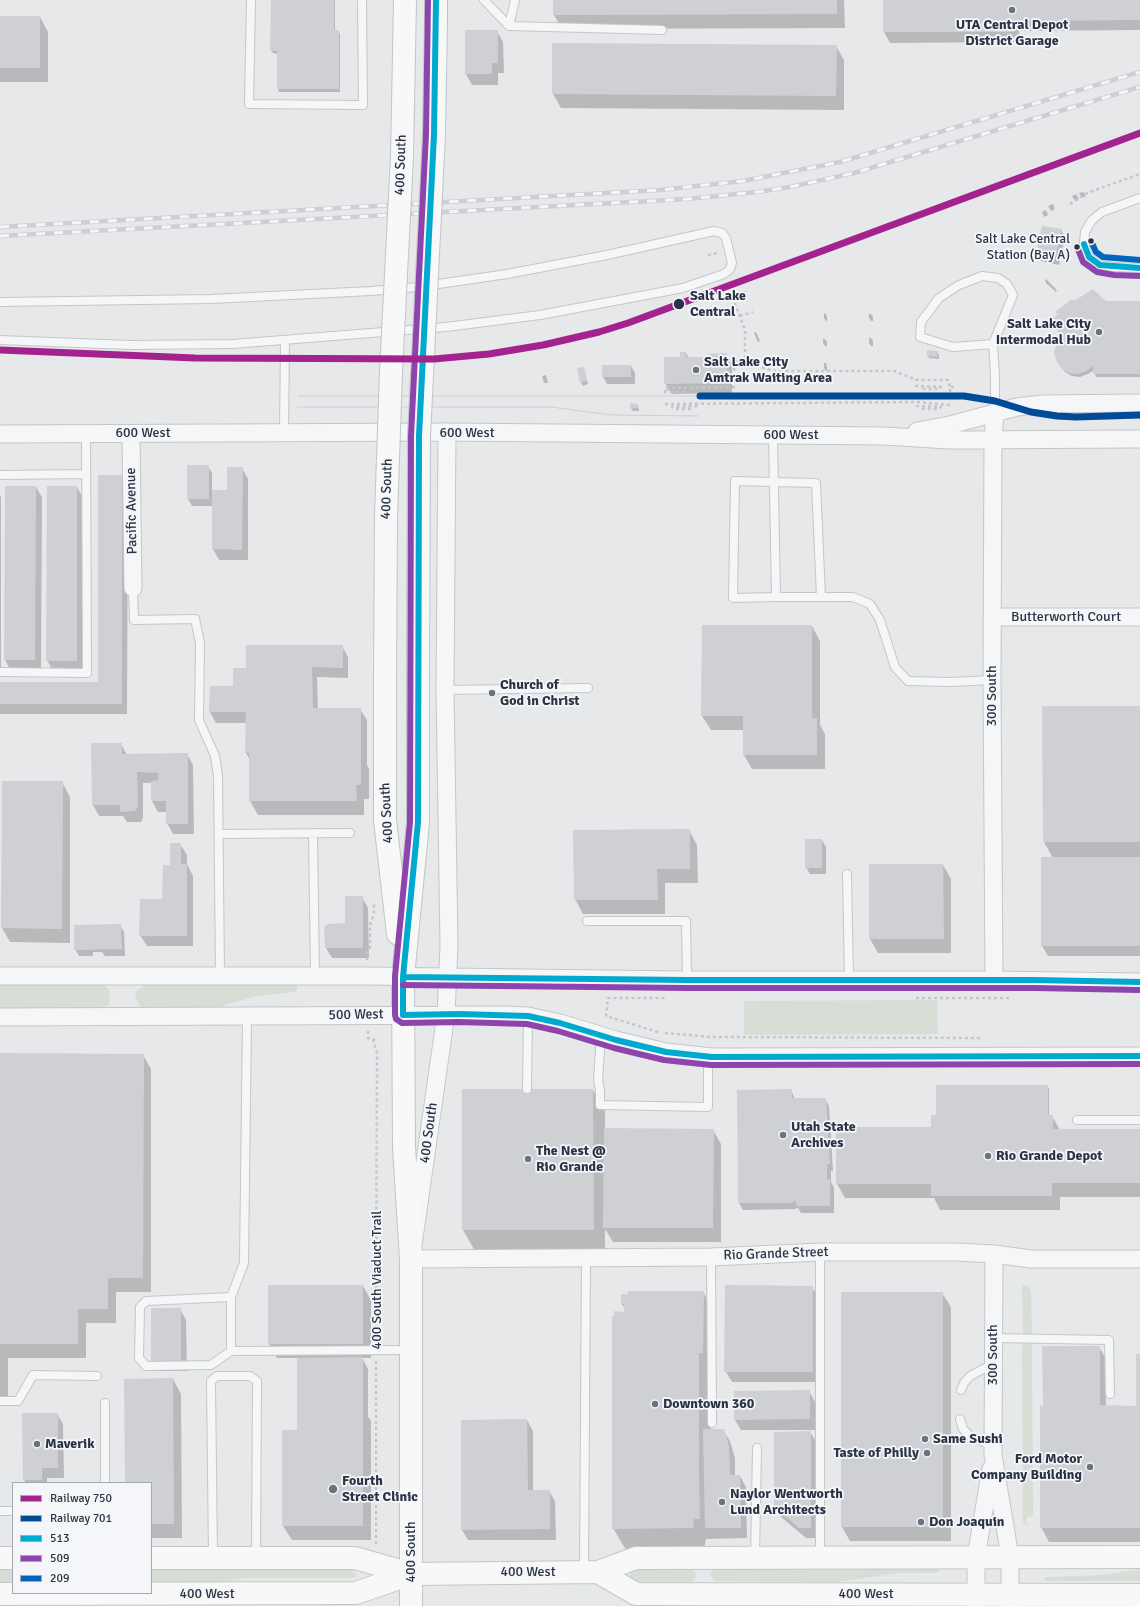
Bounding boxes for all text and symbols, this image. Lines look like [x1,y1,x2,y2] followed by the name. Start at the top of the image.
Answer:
[1007,5,1017,15] marker: UTA Central Depot District Garage
[956,17,1068,50] place label: UTA Central Depot District Garage
[392,134,410,196] street label: 400 South
[975,232,1070,263] place label: Salt Lake Central Station (Bay A)
[1086,236,1096,246] unlabelled marker
[1072,242,1082,252] marker: Salt Lake Central Station (Bay A)
[690,288,746,320] place label: Salt Lake Central
[672,297,686,311] marker: Salt Lake Central
[996,316,1091,348] place label: Salt Lake City Intermodal Hub
[1094,327,1104,337] marker: Salt Lake City Intermodal Hub
[704,354,832,386] place label: Salt Lake City Amtrak Waiting Area
[691,365,701,375] marker: Salt Lake City Amtrak Waiting Area
[115,425,171,441] street label: 600 West
[439,425,495,441] street label: 600 West
[763,427,819,443] street label: 600 West
[378,458,396,520] street label: 400 South
[123,467,141,555] street label: Pacific Avenue
[1011,609,1121,625] street label: Butterworth Court
[984,666,1000,726] street label: 300 South
[500,677,580,710] place label: Church of God in Christ
[487,688,497,698] marker: Church of God in Christ
[377,782,397,844] street label: 400 South
[328,1006,384,1024] street label: 500 West
[416,1102,442,1164] street label: 400 South
[791,1119,856,1152] place label: Utah State Archives
[778,1130,788,1140] marker: Utah State Archives
[536,1143,606,1176] place label: The Nest @ Rio Grande
[996,1148,1103,1164] place label: Rio Grande Depot
[983,1151,993,1161] marker: Rio Grande Depot
[523,1154,533,1164] marker: The Nest @ Rio Grande
[369,1211,385,1349] street label: 400 South Viaduct Trail
[723,1244,829,1264] street label: Rio Grande Street
[985,1325,1001,1385] street label: 300 South
[663,1396,754,1412] place label: Downtown 360
[650,1399,660,1409] marker: Downtown 360
[933,1431,1003,1447] place label: Same Sushi
[920,1434,930,1444] marker: Same Sushi
[45,1436,94,1452] place label: Maverik
[32,1439,42,1449] marker: Maverik
[833,1445,919,1461] place label: Taste of Philly
[922,1448,932,1458] marker: Taste of Philly
[971,1451,1082,1484] place label: Ford Motor Company Building
[1085,1462,1095,1472] marker: Ford Motor Company Building
[342,1473,418,1506] place label: Fourth Street Clinic
[12,1482,152,1594] legend
[327,1483,339,1495] marker: Fourth Street Clinic
[730,1486,843,1518] place label: Naylor Wentworth Lund Architects
[50,1491,112,1506] text: Railway 750
[717,1497,727,1507] marker: Naylor Wentworth Lund Architects
[50,1511,112,1526] text: Railway 701
[929,1514,1004,1530] place label: Don Joaquin
[916,1517,926,1527] marker: Don Joaquin
[403,1522,419,1582] street label: 400 South
[50,1531,69,1546] text: 513
[50,1551,69,1566] text: 509
[500,1564,556,1580] street label: 400 West
[50,1571,69,1586] text: 209
[179,1586,235,1602] street label: 400 West
[838,1586,894,1602] street label: 400 West

